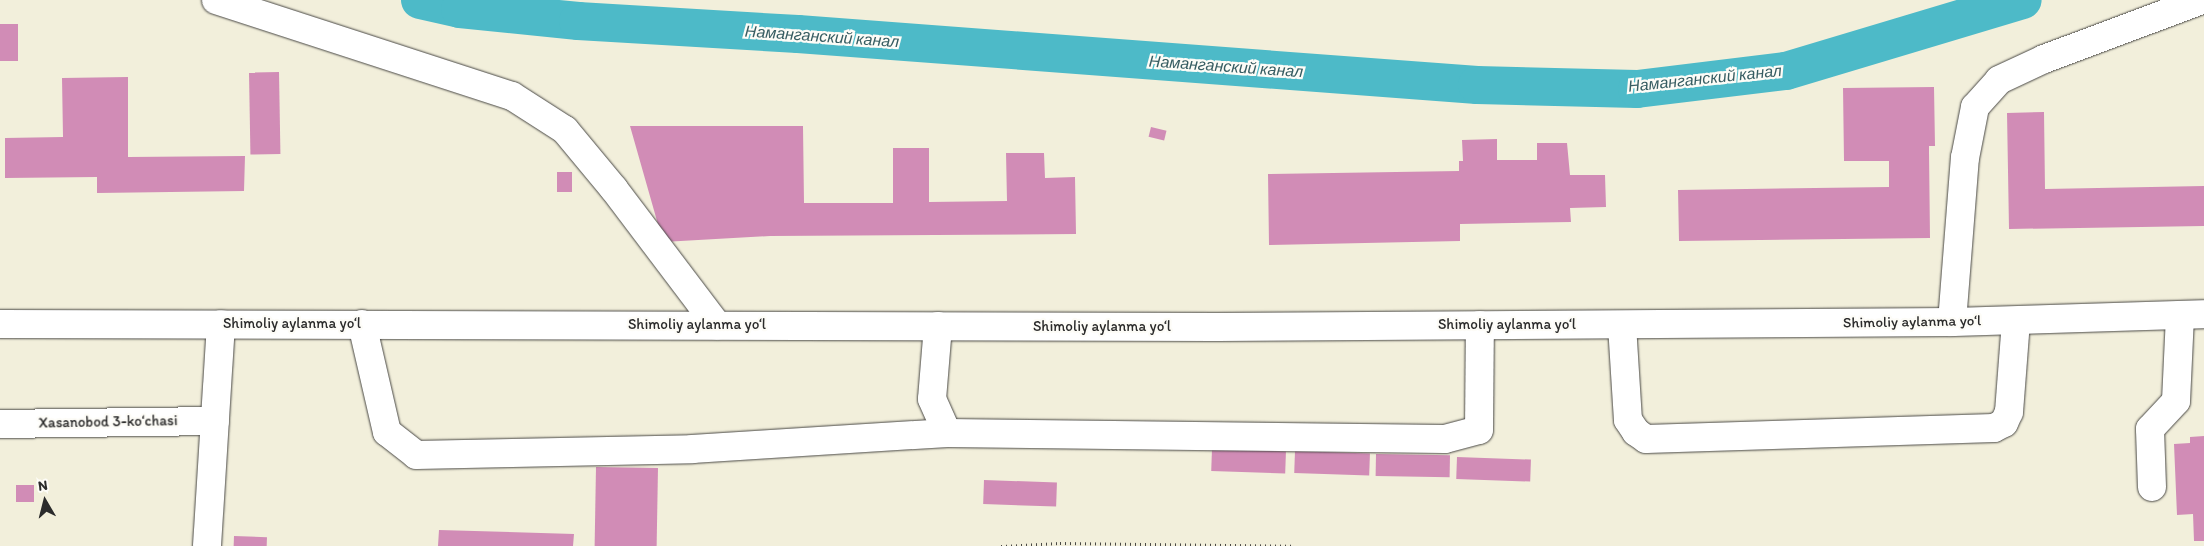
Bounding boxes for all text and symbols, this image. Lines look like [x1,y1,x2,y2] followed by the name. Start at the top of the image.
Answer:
[744,22,900,52] water label: Наманганский канал
[1148,52,1304,82] water label: Наманганский канал
[1627,61,1783,97] water label: Наманганский канал
[1843,312,1981,332] street label: Shimoliy aylanma yoʻl
[223,315,361,333] street label: Shimoliy aylanma yoʻl
[628,316,766,334] street label: Shimoliy aylanma yoʻl
[1438,316,1576,334] street label: Shimoliy aylanma yoʻl
[1033,318,1171,336] street label: Shimoliy aylanma yoʻl
[38,412,178,432] street label: Xasanobod 3-koʻchasi
[20,476,70,526] north arrow
[37,477,49,495] text: N

